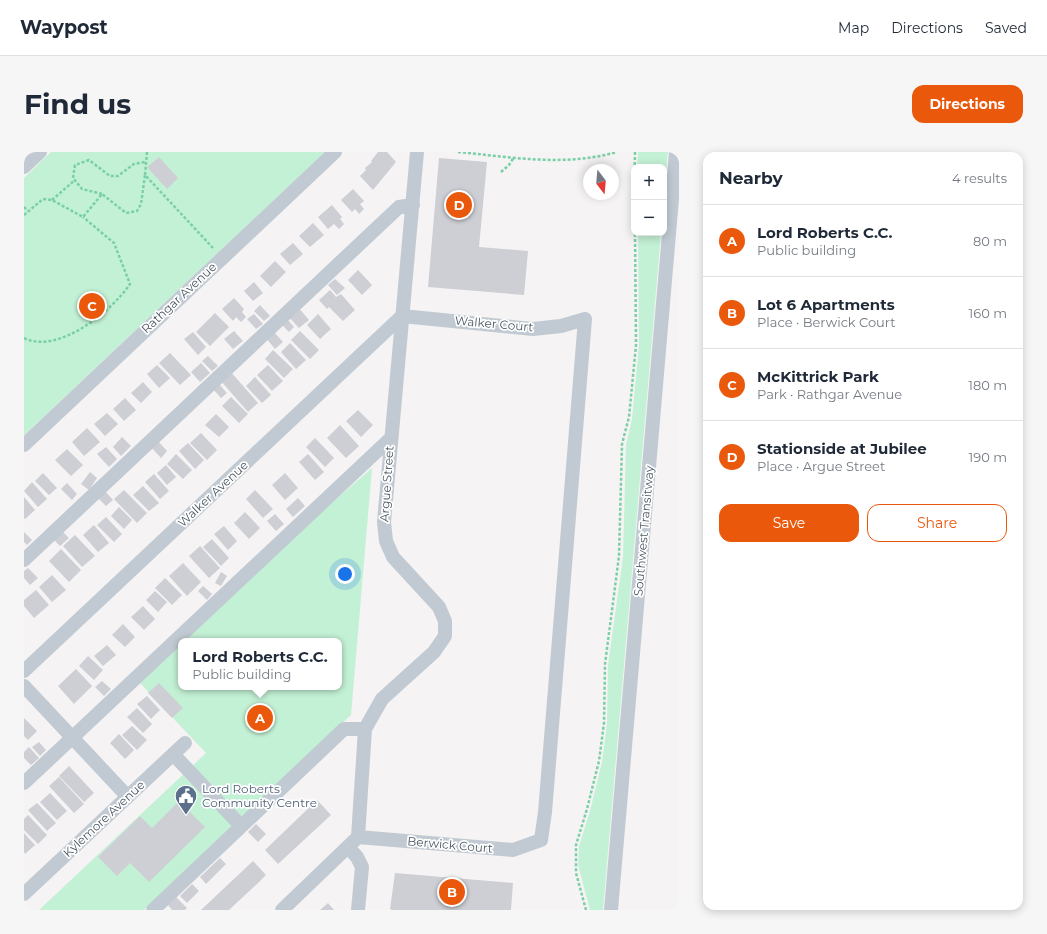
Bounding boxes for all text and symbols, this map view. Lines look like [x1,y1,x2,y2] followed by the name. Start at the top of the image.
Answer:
[20,16,108,39] text: Waypost
[838,19,869,37] text: Map
[891,19,963,37] text: Directions
[985,19,1027,37] text: Saved
[912,85,1023,123] button: Directions
[24,87,131,121] text: Find us
[583,164,619,200] north arrow
[631,164,667,236] map controls
[631,164,667,200] button: +
[719,168,783,188] text: Nearby
[952,170,1007,186] text: 4 results
[446,190,472,220] pin: D
[631,200,667,236] button: −
[757,223,893,242] text: Lord Roberts C.C.
[727,233,737,249] text: A
[973,233,1007,249] text: 80 m
[757,242,856,258] text: Public building
[138,259,219,336] street label: Rathgar Avenue
[79,291,105,321] pin: C
[757,295,895,314] text: Lot 6 Apartments
[727,305,737,321] text: B
[969,305,1007,321] text: 160 m
[454,313,534,334] street label: Walker Court
[757,314,896,330] text: Place · Berwick Court
[757,367,879,386] text: McKittrick Park
[727,377,737,393] text: C
[968,377,1007,393] text: 180 m
[757,386,902,402] text: Park · Rathgar Avenue
[757,439,927,458] text: Stationside at Jubilee
[376,445,397,523] street label: Argue Street
[727,449,737,465] text: D
[969,449,1007,465] text: 190 m
[174,457,251,530] street label: Walker Avenue
[757,458,885,474] text: Place · Argue Street
[630,465,657,597] street label: Southwest Transitway
[719,504,859,542] button: Save
[867,504,1007,542] button: Share
[335,564,355,584] your location
[178,638,342,690] popup
[192,647,328,666] text: Lord Roberts C.C.
[192,666,291,682] text: Public building
[247,703,273,733] pin: A
[60,777,148,860] street label: Kylemore Avenue
[202,781,317,810] place label: Lord Roberts Community Centre
[173,783,199,816] public building icon: Lord Roberts Community Centre
[407,833,494,856] street label: Berwick Court
[439,877,465,907] pin: B

